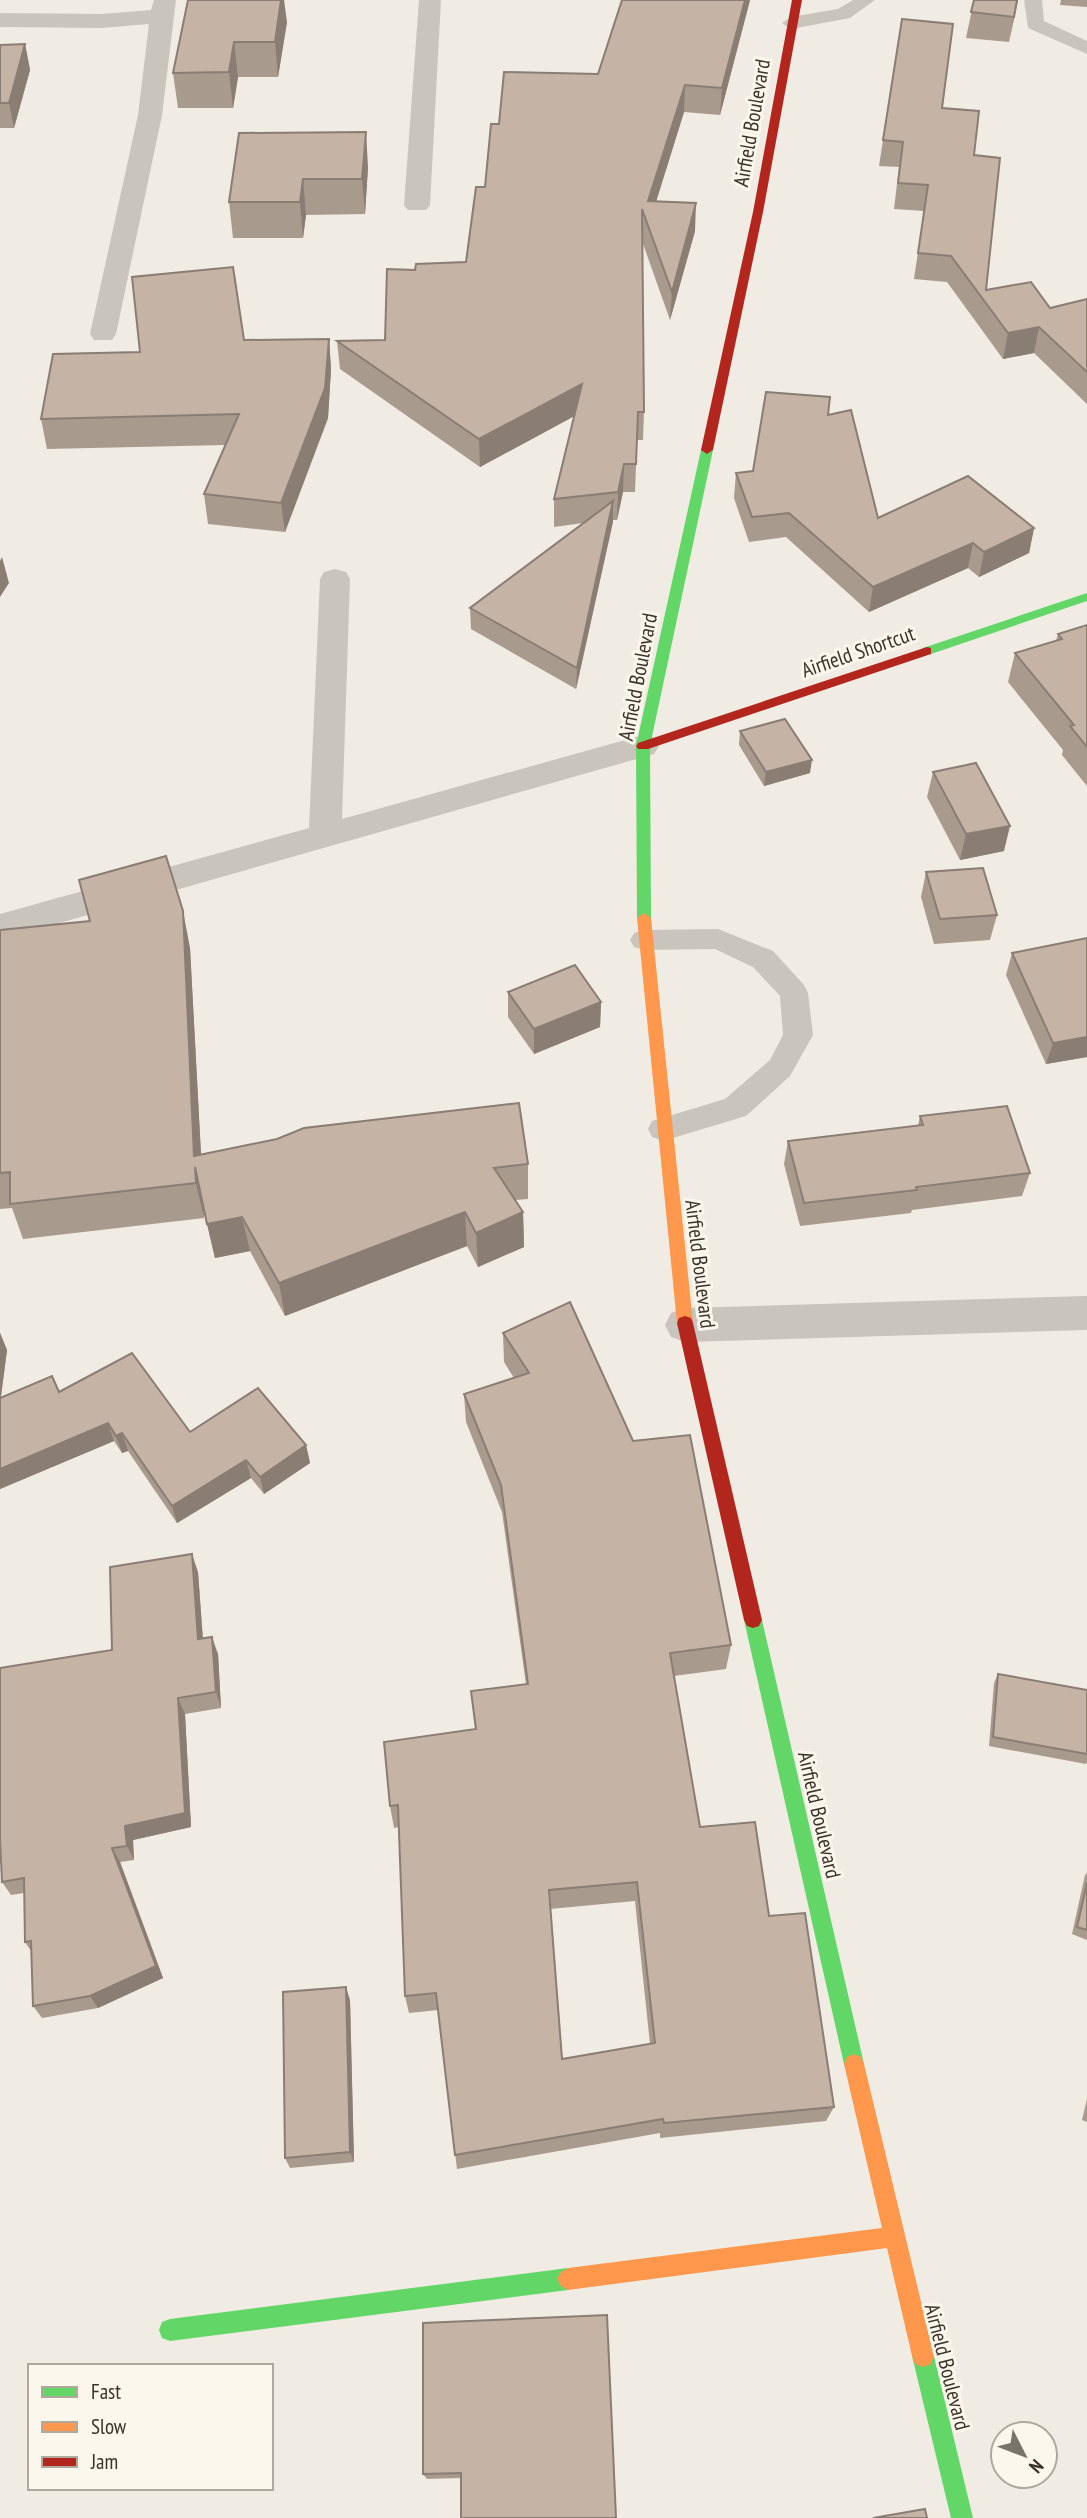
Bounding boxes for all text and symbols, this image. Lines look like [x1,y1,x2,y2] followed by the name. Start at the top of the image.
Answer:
[727,57,776,189] street label: Airfield Boulevard
[612,611,663,743] street label: Airfield Boulevard
[798,619,918,684] street label: Airfield Shortcut
[679,1198,722,1330] street label: Airfield Boulevard
[792,1749,847,1881] street label: Airfield Boulevard
[919,2301,976,2433] street label: Airfield Boulevard
[28,2364,273,2490] legend
[91,2378,121,2405] text: Fast
[91,2413,127,2440] text: Slow
[989,2420,1059,2490] north arrow
[90,2448,118,2475] text: Jam
[1024,2455,1049,2478] text: N

